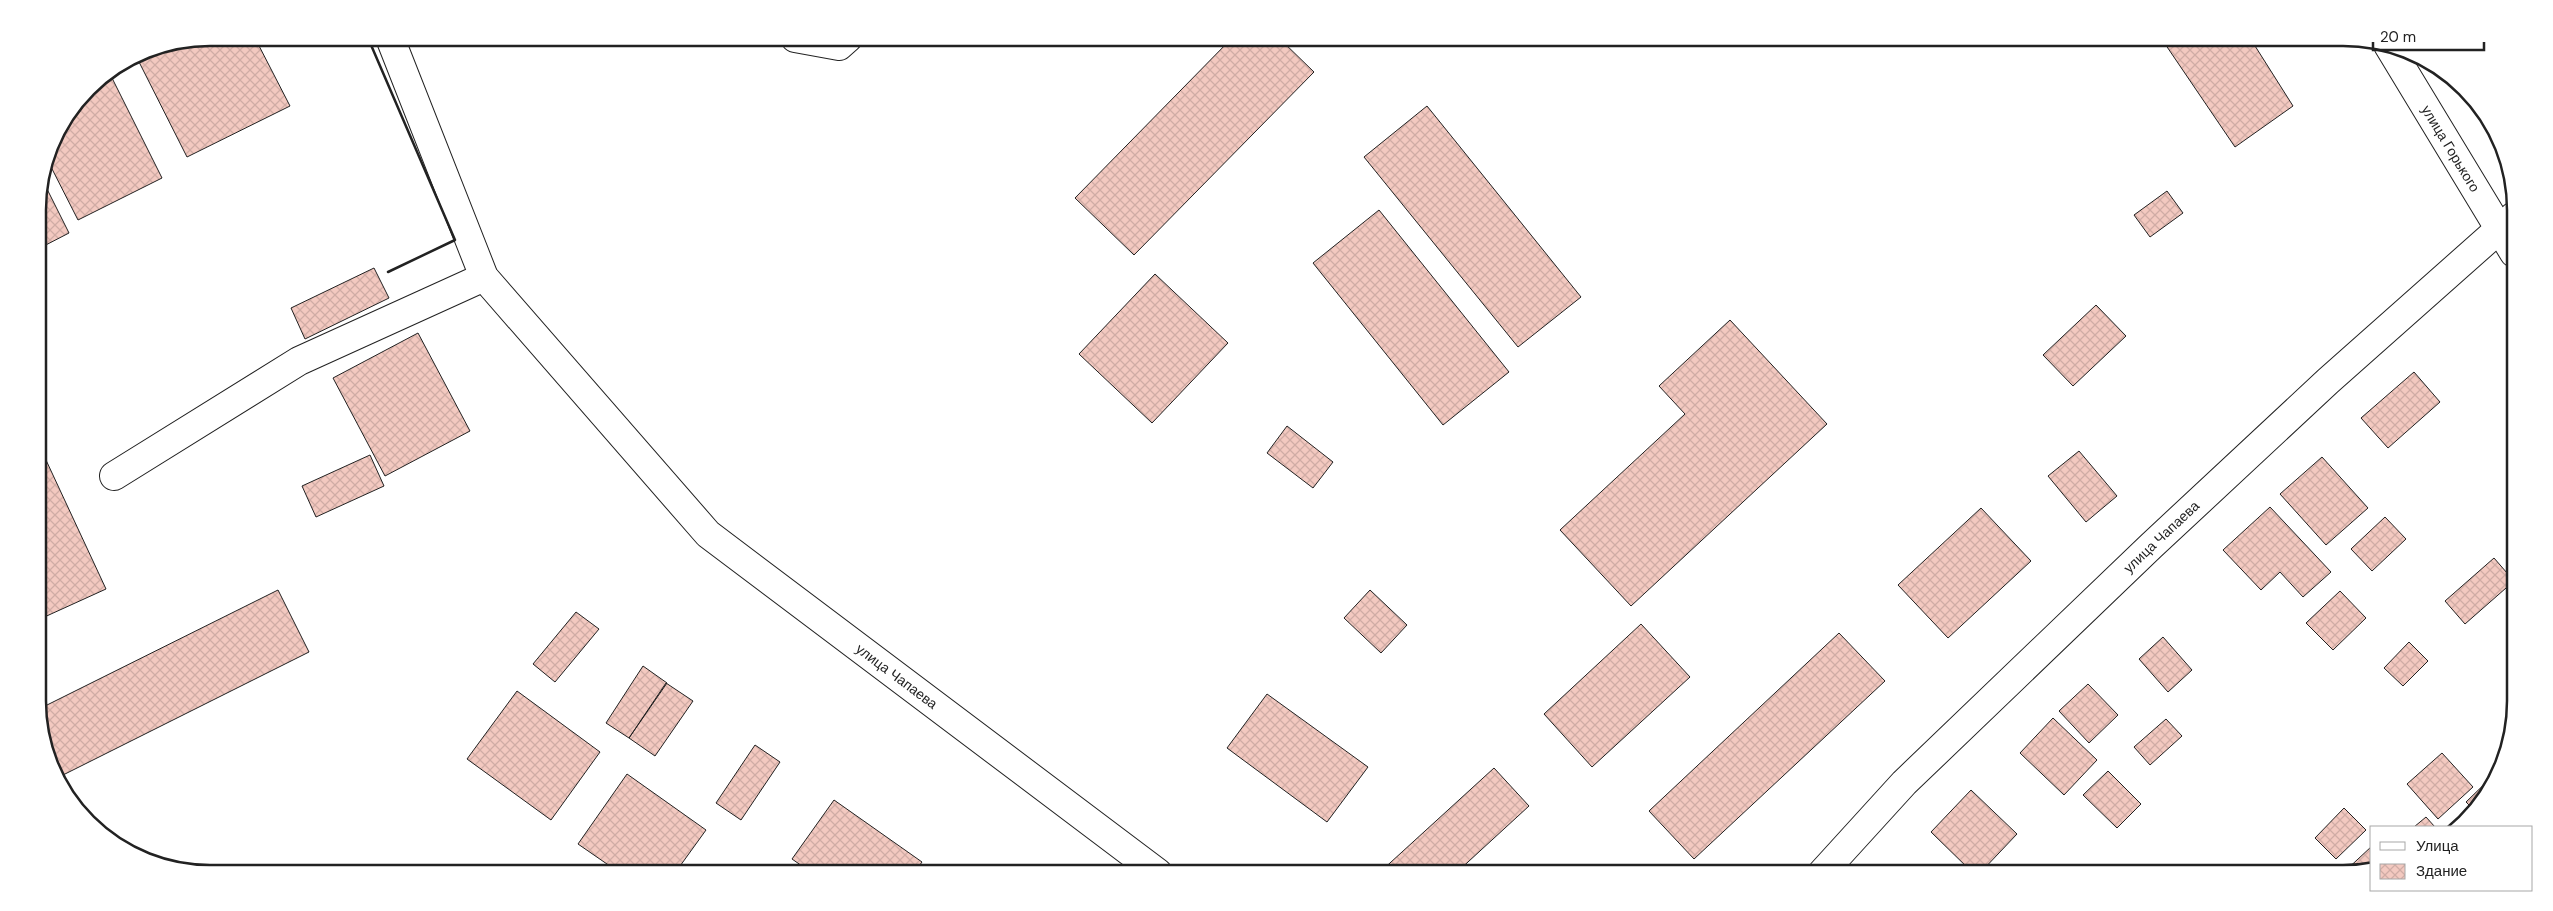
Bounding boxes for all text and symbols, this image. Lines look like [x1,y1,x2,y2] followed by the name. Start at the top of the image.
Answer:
[2373,20,2484,52] scale bar
[2380,27,2416,47] text: 20 m
[2417,102,2484,195] street label: улица Горького
[2120,496,2203,577] street label: улица Чапаева
[852,640,941,713] street label: улица Чапаева
[2370,826,2533,891] legend
[2416,836,2459,856] text: Улица
[2416,861,2467,881] text: Здание

